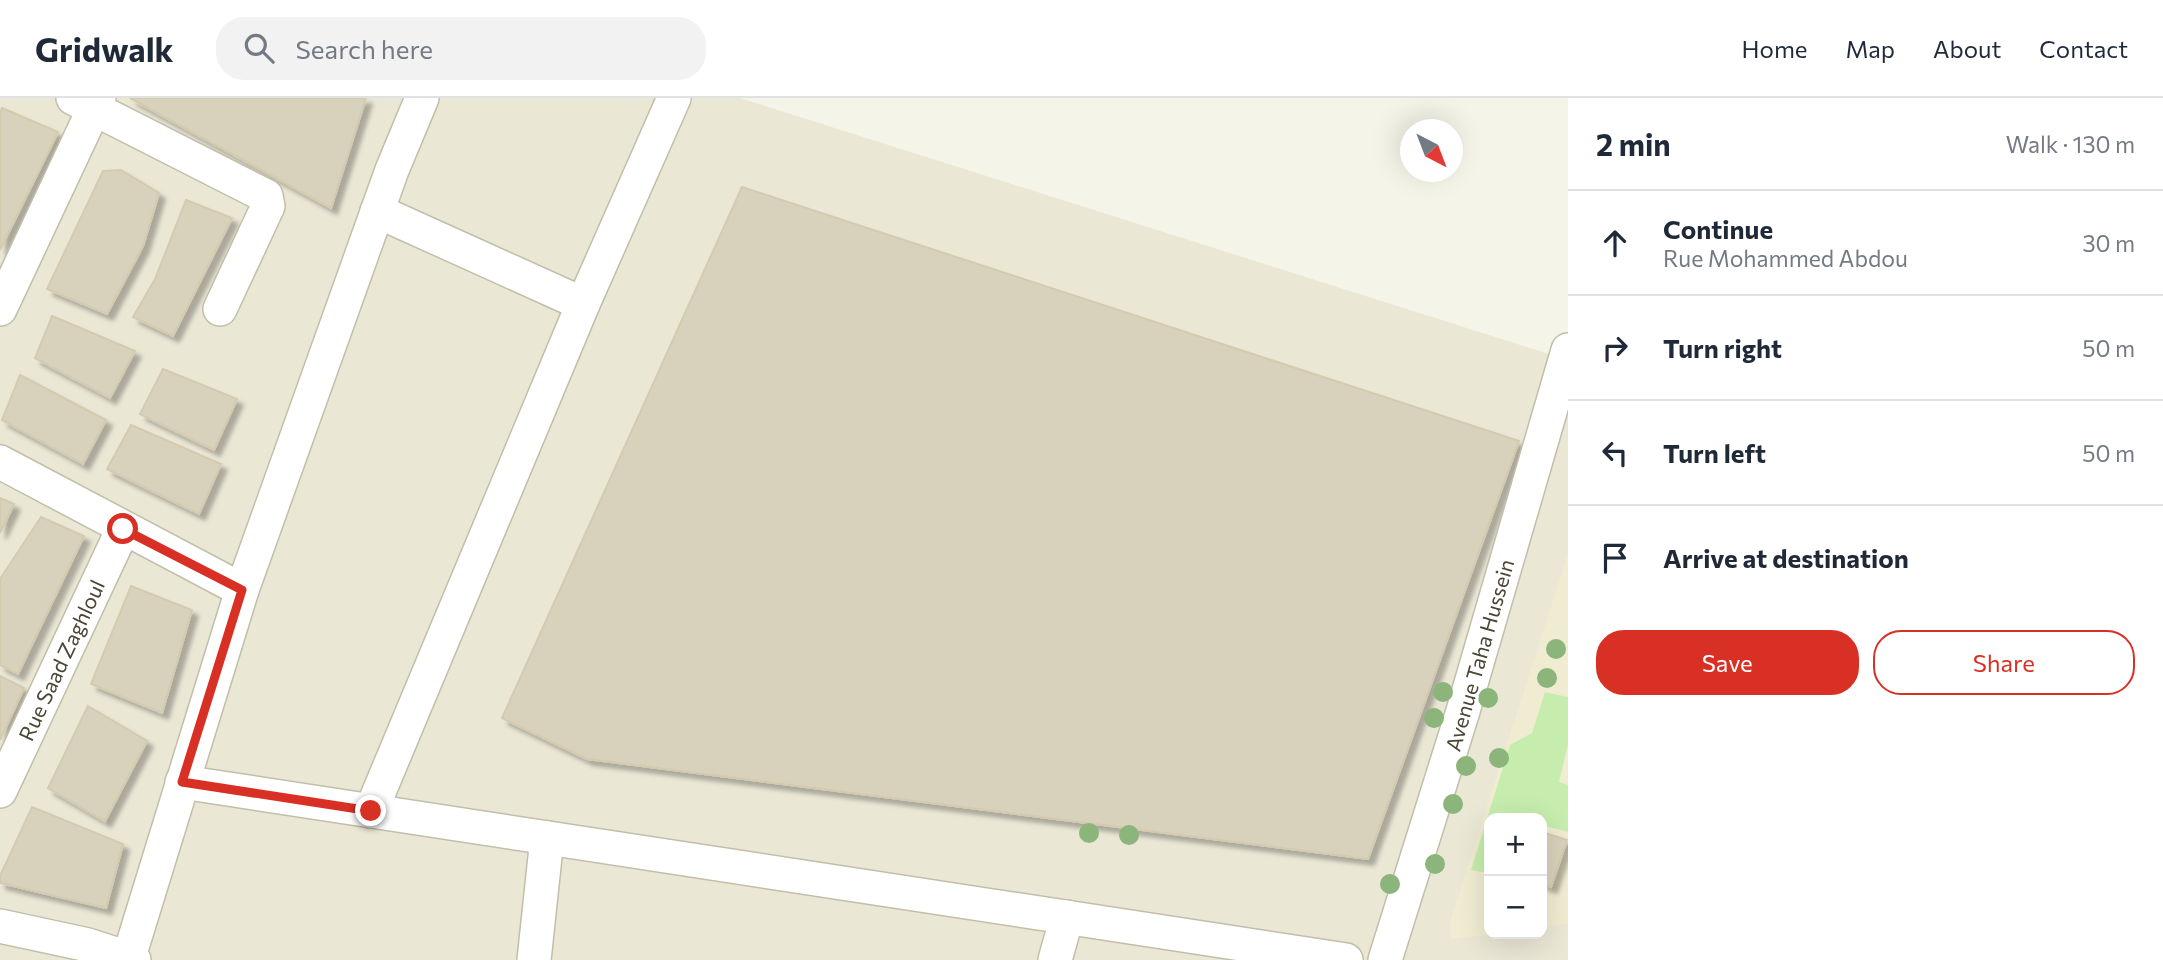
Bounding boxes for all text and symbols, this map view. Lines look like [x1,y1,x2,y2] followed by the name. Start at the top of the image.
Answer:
[216,17,706,80] search box
[35,28,174,69] text: Gridwalk
[240,29,278,67] icon: search
[296,33,433,64] text: Search here
[1742,34,1808,63] text: Home
[1846,34,1895,63] text: Map
[1933,34,2001,63] text: About
[2039,34,2128,63] text: Contact
[1400,119,1463,182] north arrow
[1596,125,1671,162] text: 2 min
[2006,130,2135,158] text: Walk · 130 m
[1663,213,1773,244] text: Continue
[1596,224,1634,262] icon: ahead
[2082,229,2135,257] text: 30 m
[1663,244,1908,272] text: Rue Mohammed Abdou
[1596,329,1634,367] icon: right
[1663,332,1782,363] text: Turn right
[2082,334,2135,362] text: 50 m
[1596,434,1634,472] icon: left
[1663,437,1766,468] text: Turn left
[2082,439,2135,467] text: 50 m
[107,513,138,544] route start
[1596,539,1634,577] icon: arrive
[1663,542,1909,573] text: Arrive at destination
[1440,556,1518,754] street label: Avenue Taha Hussein
[13,576,109,744] street label: Rue Saad Zaghloul
[1596,630,1859,695] button: Save
[1873,630,2135,695] button: Share
[355,795,386,826] route end
[1484,813,1547,939] map controls
[1484,813,1547,876] button: +
[1484,876,1547,939] button: −

